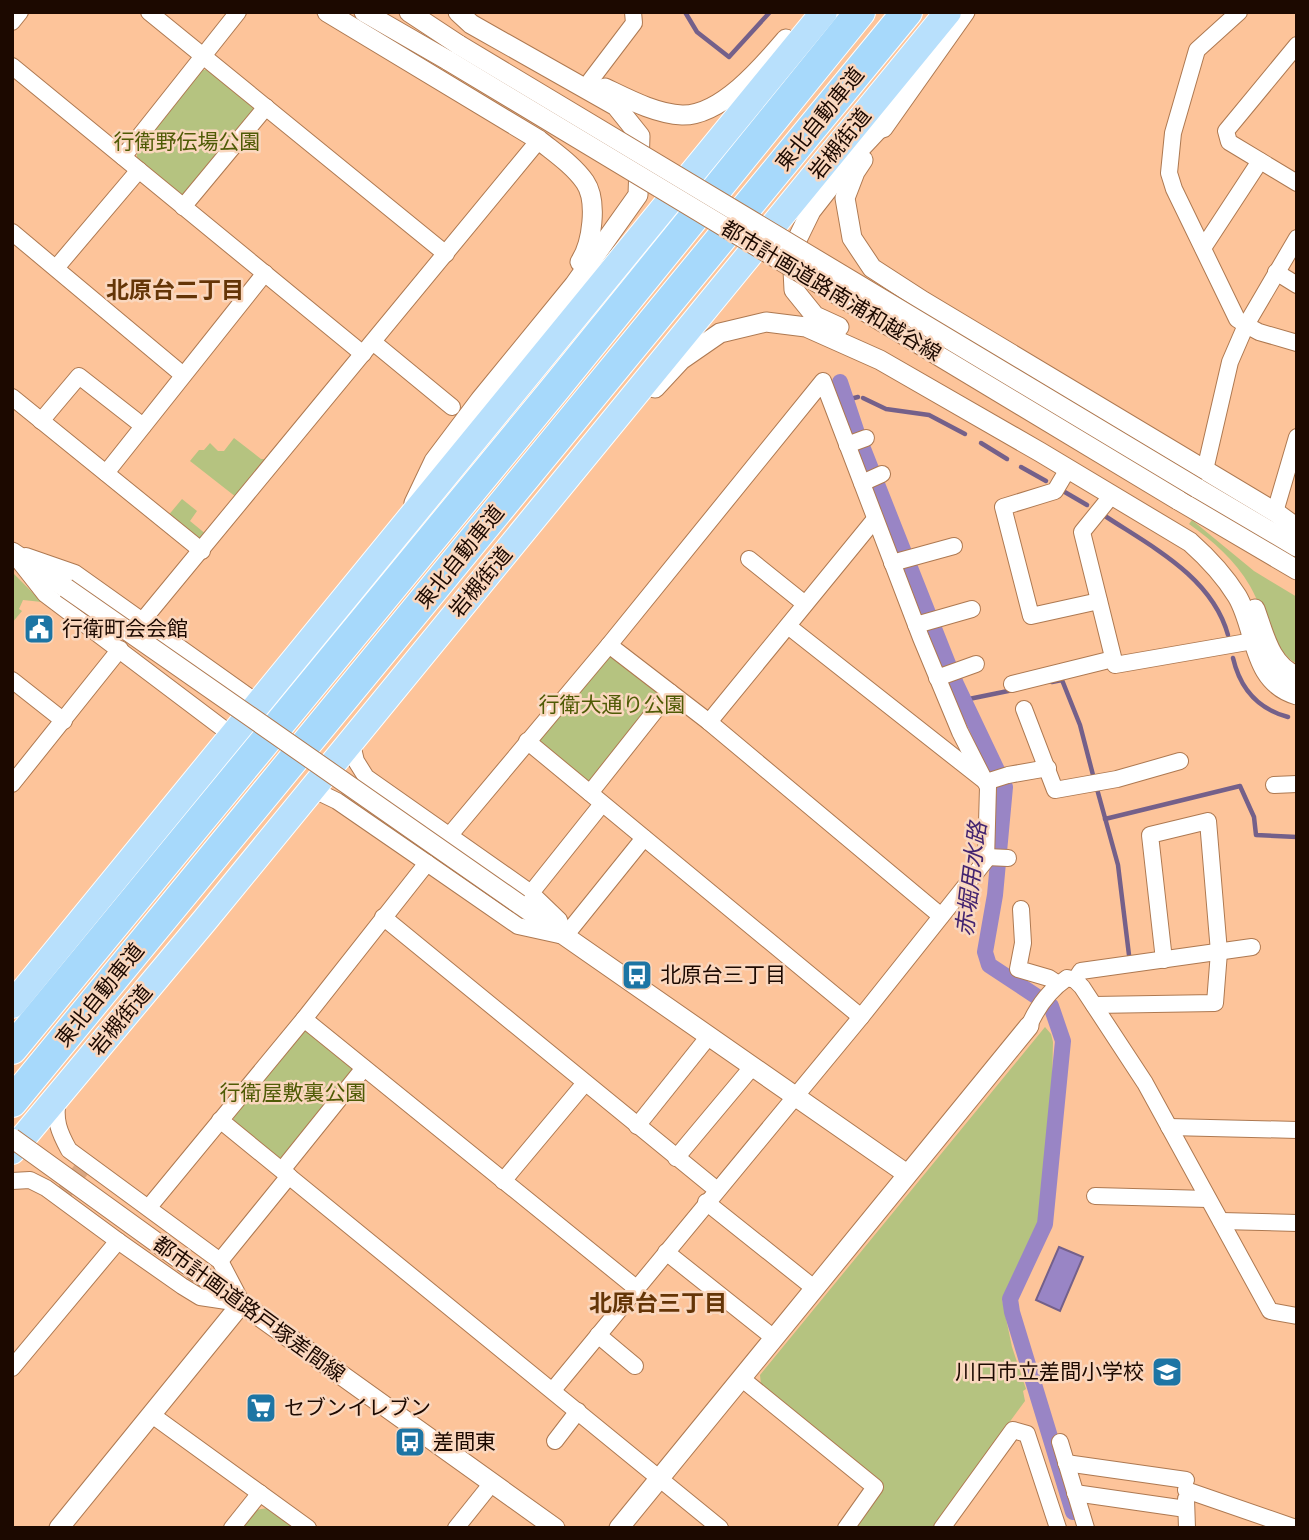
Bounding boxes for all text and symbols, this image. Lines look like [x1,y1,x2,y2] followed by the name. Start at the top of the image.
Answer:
[770,62,870,176] street label: 東北自動車道
[803,103,877,185] street label: 岩槻街道
[114,129,261,155] park label: 行衛野伝場公園
[716,215,946,367] street label: 都市計画道路南浦和越谷線
[106,276,244,304] district label: 北原台二丁目
[410,500,510,614] street label: 東北自動車道
[444,541,518,623] street label: 岩槻街道
[22,612,56,646] public building icon: 行衛町会会館
[62,616,188,642] place label: 行衛町会会館
[539,692,686,718] park label: 行衛大通り公園
[950,818,992,938] water label: 赤堀用水路
[50,938,150,1052] street label: 東北自動車道
[620,958,654,992] bus stop icon: 北原台三丁目
[660,962,786,988] place label: 北原台三丁目
[84,979,158,1061] street label: 岩槻街道
[220,1080,367,1106] park label: 行衛屋敷裏公園
[148,1231,350,1387] street label: 都市計画道路戸塚差間線
[589,1289,727,1317] district label: 北原台三丁目
[1150,1355,1184,1389] school or university icon: 川口市立差間小学校
[955,1359,1144,1385] place label: 川口市立差間小学校
[244,1391,278,1425] supermarket icon: セブンイレブン
[284,1395,431,1421] place label: セブンイレブン
[393,1425,427,1459] bus stop icon: 差間東
[433,1429,496,1455] place label: 差間東

